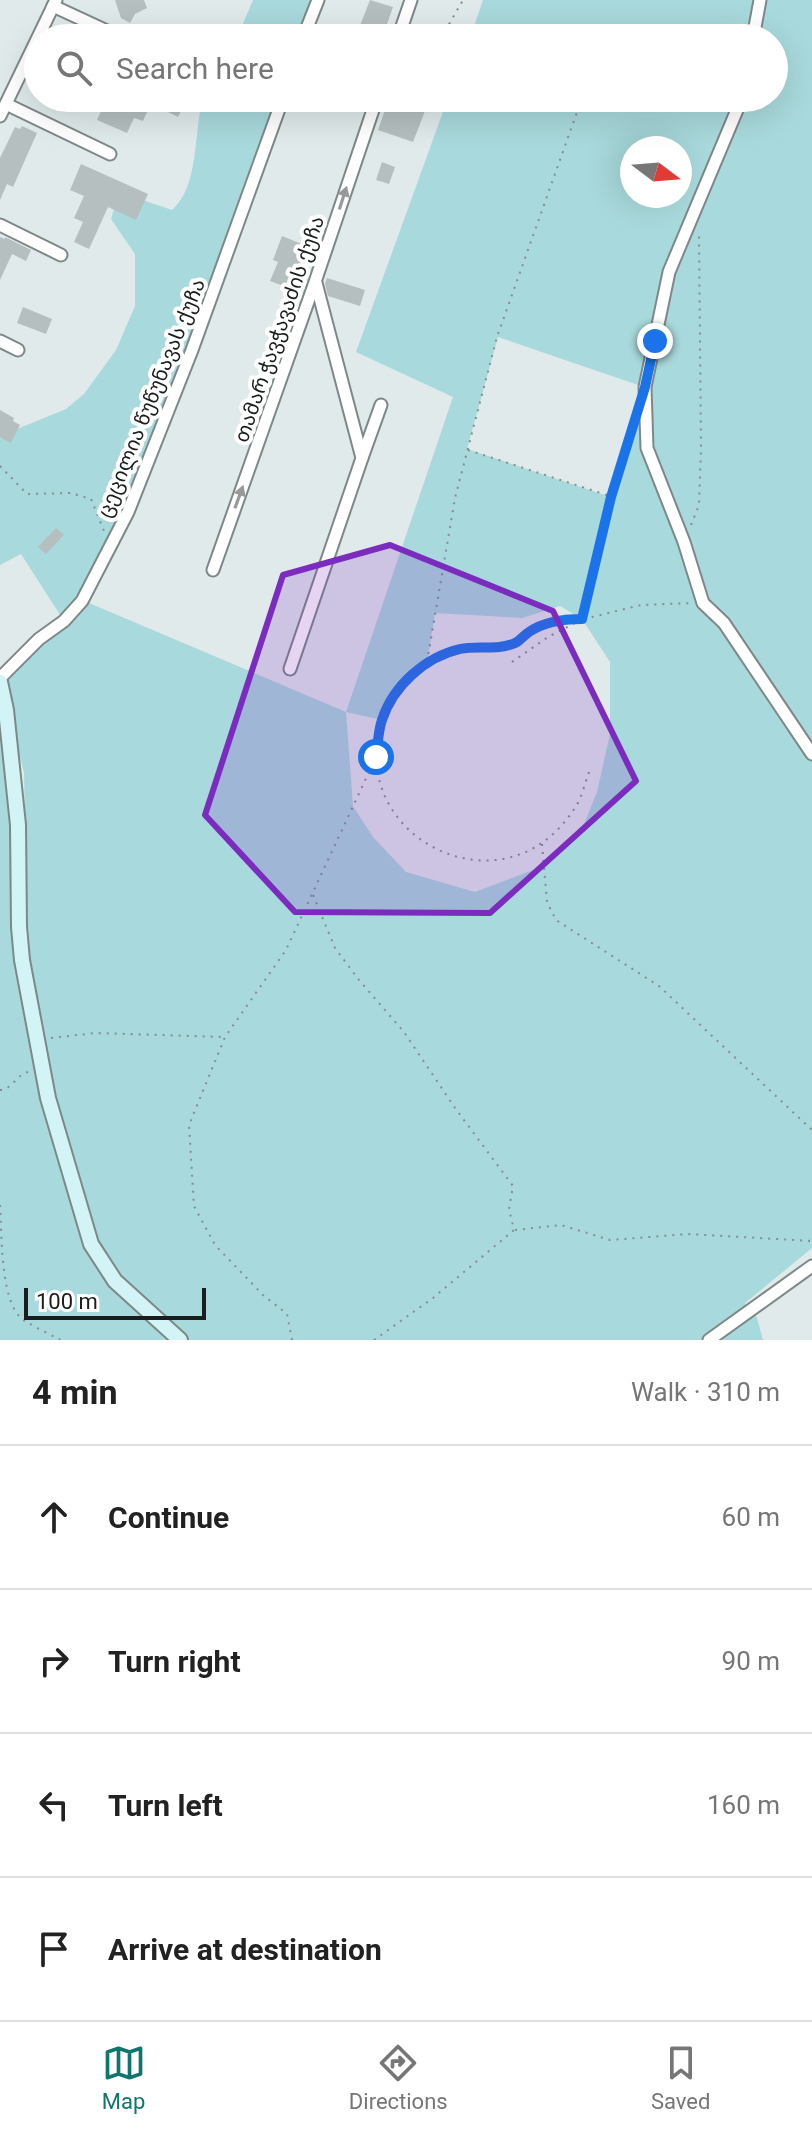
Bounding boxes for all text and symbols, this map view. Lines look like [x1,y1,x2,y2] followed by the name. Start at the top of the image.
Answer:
[24,24,788,112] search box
[52,46,96,90] icon: search
[116,51,274,86] text: Search here
[620,136,692,208] north arrow
[338,186,350,210] one-way arrow
[229,213,329,445] street label: თამარ ჭავჭავაძის ქუჩა
[92,275,211,521] street label: ცეცილია წუწუნავას ქუჩა
[637,323,673,359] route end
[233,484,246,508] one-way arrow
[358,739,394,775] route start
[24,1284,206,1320] scale bar
[36,1289,98,1314] text: 100 m
[32,1372,117,1412] text: 4 min
[631,1377,780,1407] text: Walk · 310 m
[32,1495,76,1539] icon: ahead
[108,1500,229,1535] text: Continue
[722,1502,780,1532] text: 60 m
[32,1639,76,1683] icon: right
[108,1644,241,1679] text: Turn right
[722,1646,780,1676] text: 90 m
[32,1783,76,1827] icon: left
[108,1788,223,1823] text: Turn left
[707,1790,780,1820] text: 160 m
[32,1927,76,1971] icon: arrive
[108,1932,382,1967] text: Arrive at destination
[102,2041,146,2114] tab: Map
[349,2041,448,2114] tab: Directions
[651,2041,710,2114] tab: Saved

